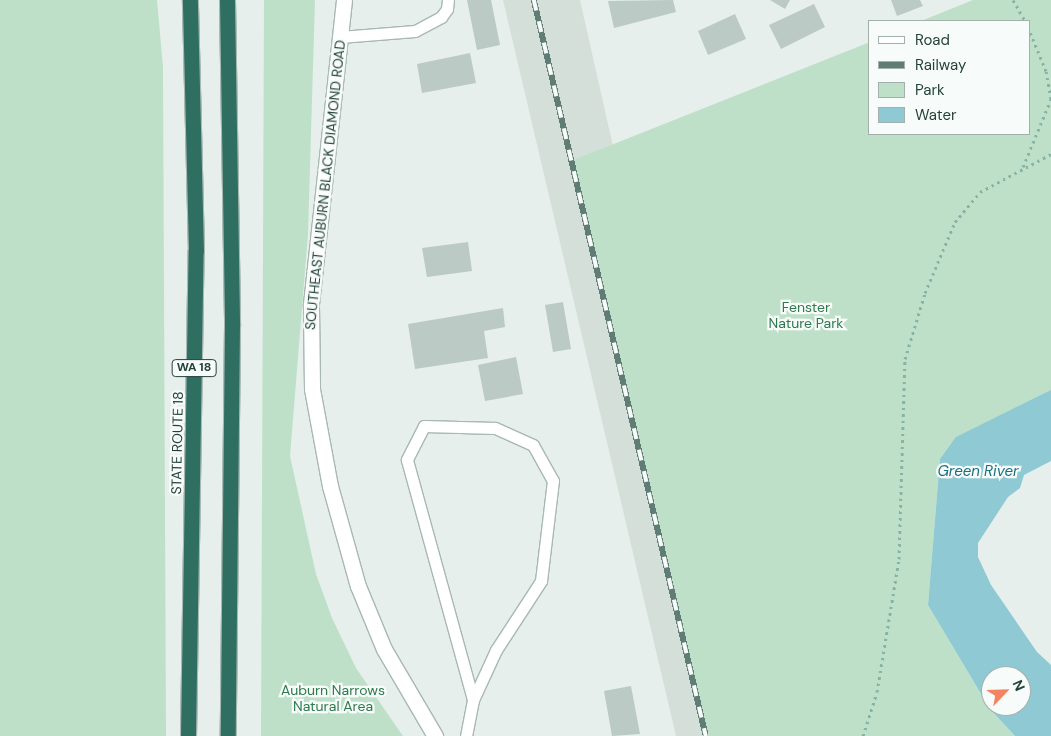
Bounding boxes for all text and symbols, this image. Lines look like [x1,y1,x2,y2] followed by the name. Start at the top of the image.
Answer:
[868,20,1031,135] legend
[915,30,950,50] text: Road
[301,39,349,331] street label: SOUTHEAST AUBURN BLACK DIAMOND ROAD
[915,55,966,75] text: Railway
[915,80,945,100] text: Park
[915,105,956,125] text: Water
[769,299,843,332] park label: Fenster Nature Park
[172,358,216,378] road number: WA 18
[168,391,186,495] street label: STATE ROUTE 18
[937,463,1019,481] water label: Green River
[981,666,1031,716] north arrow
[1008,677,1029,694] text: N
[281,682,385,714] park label: Auburn Narrows Natural Area

